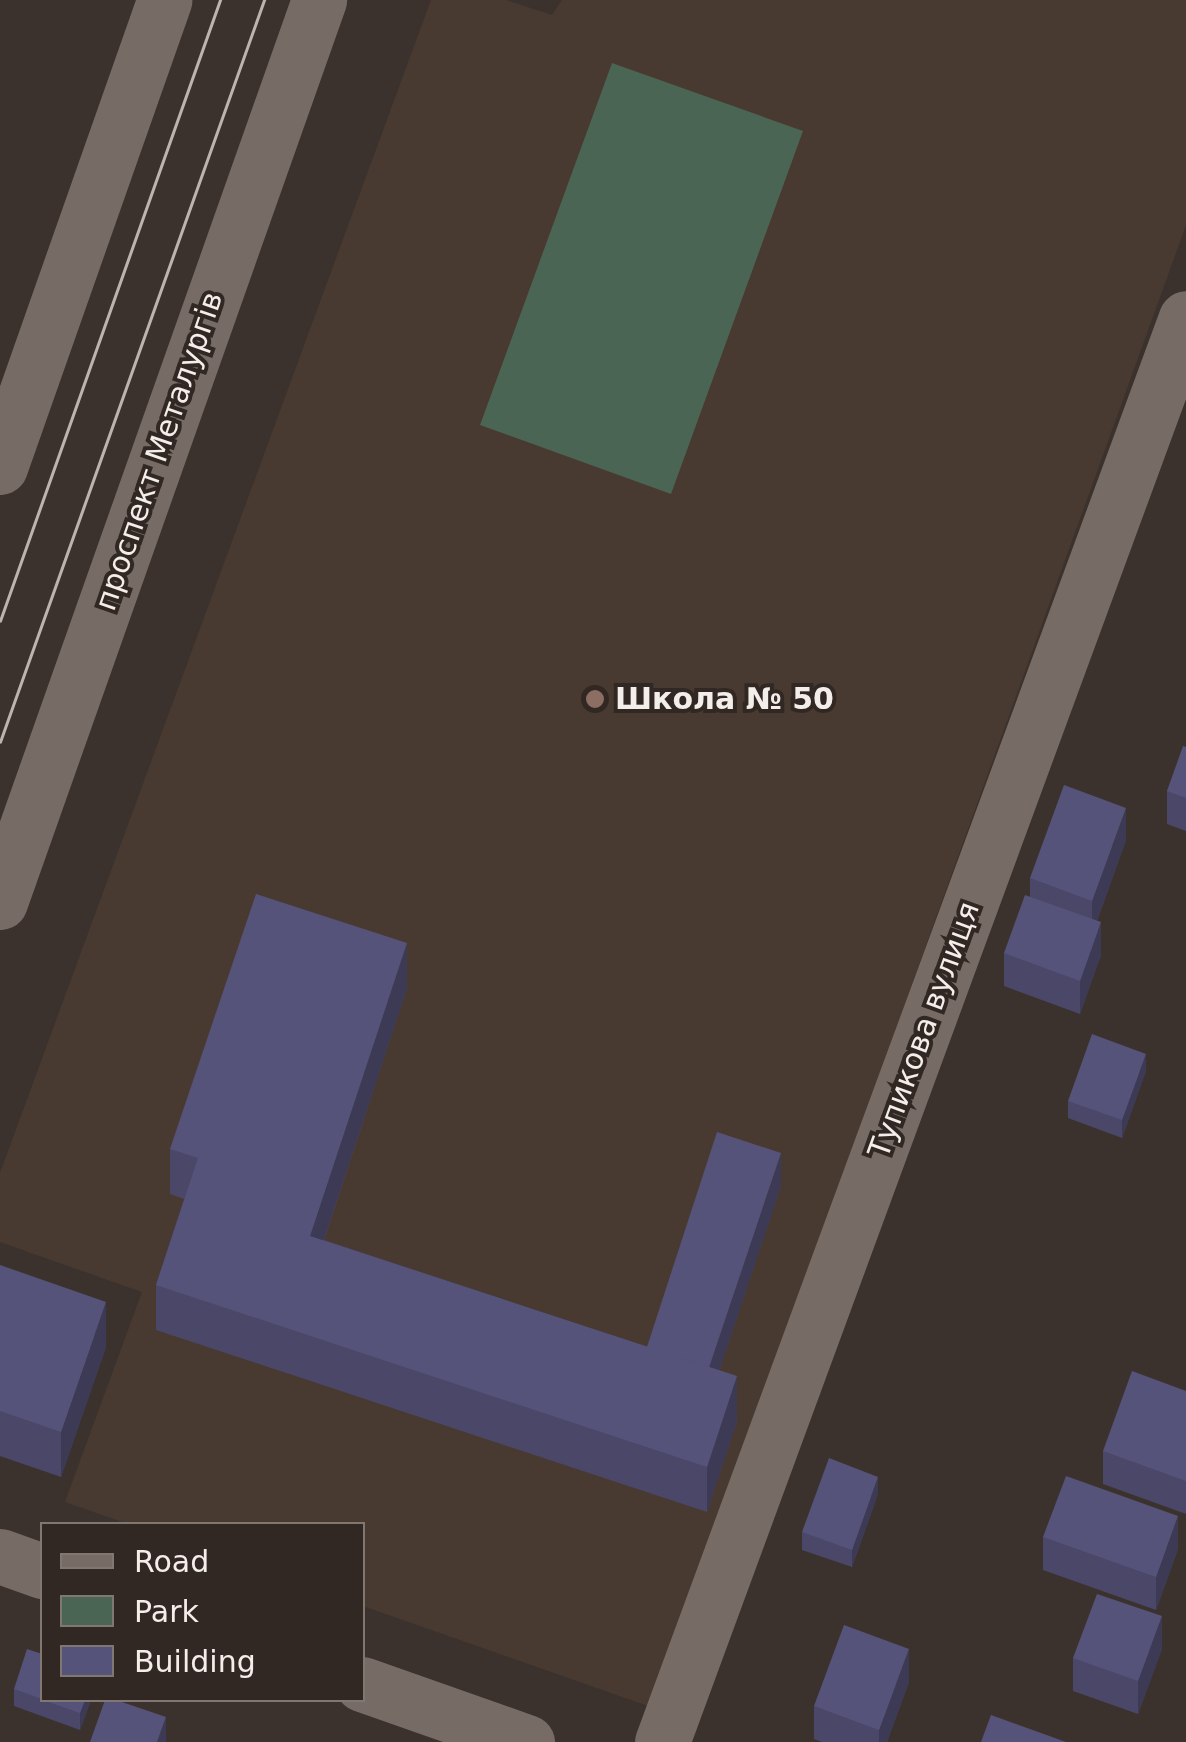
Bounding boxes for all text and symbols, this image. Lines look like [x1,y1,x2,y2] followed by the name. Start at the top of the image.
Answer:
[88,287,230,615] street label: проспект Металургів
[615,681,834,717] place label: Школа № 50
[584,688,606,710] marker: Школа № 50
[861,897,987,1163] street label: Тупикова вулиця
[40,1522,365,1702] legend
[134,1544,209,1579] text: Road
[134,1594,199,1629] text: Park
[134,1644,256,1679] text: Building

